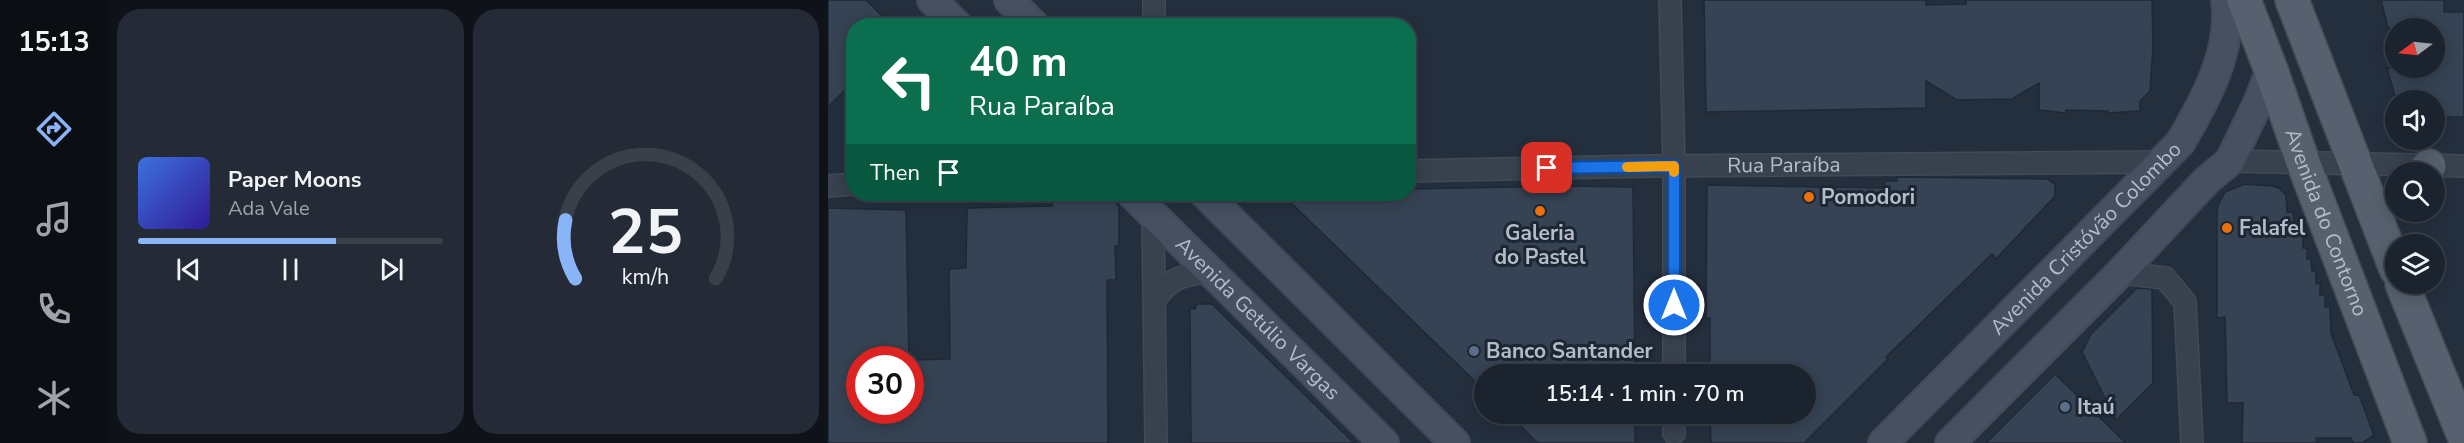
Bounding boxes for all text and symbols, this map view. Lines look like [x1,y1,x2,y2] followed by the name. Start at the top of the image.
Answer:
[2385,18,2445,78] north arrow
[2385,18,2445,294] map controls
[18,24,90,61] text: 15:13
[969,34,1068,91] text: 40 m
[870,42,948,120] icon: left
[969,88,1115,125] text: Rua Paraíba
[2385,90,2445,150] button: sound
[33,108,75,150] icon: directions
[2278,125,2374,320] street label: Avenida do Contorno
[1984,136,2187,341] street label: Avenida Cristóvão Colombo
[1521,142,1572,193] pin
[1530,151,1563,184] icon: arrive
[1727,151,1841,179] street label: Rua Paraíba
[932,156,965,189] icon: arrive
[870,158,920,188] text: Then
[2385,162,2445,222] button: search
[228,165,362,195] text: Paper Moons
[1821,183,1915,211] place label: Pomodori
[608,190,683,275] text: 25
[1802,190,1816,204] marker: Pomodori
[228,195,310,222] text: Ada Vale
[33,198,75,240] icon: music
[1533,204,1547,218] marker: Galeria do Pastel
[2239,214,2306,242] place label: Falafel
[1494,219,1586,271] place label: Galeria do Pastel
[2220,221,2234,235] marker: Falafel
[1169,231,1346,406] street label: Avenida Getúlio Vargas
[2385,234,2445,294] button: layers
[172,253,205,286] icon: previous
[274,253,307,286] icon: pause
[375,253,408,286] icon: next
[622,262,669,292] text: km/h
[1642,273,1706,337] position arrow
[33,288,75,330] icon: phone
[1486,337,1654,365] place label: Banco Santander
[1467,344,1481,358] marker: Banco Santander
[846,346,924,424] speed limit sign: 30
[33,377,75,419] icon: climate
[1546,379,1744,409] text: 15:14 · 1 min · 70 m
[2077,393,2115,421] place label: Itaú
[2058,400,2072,414] marker: Itaú

